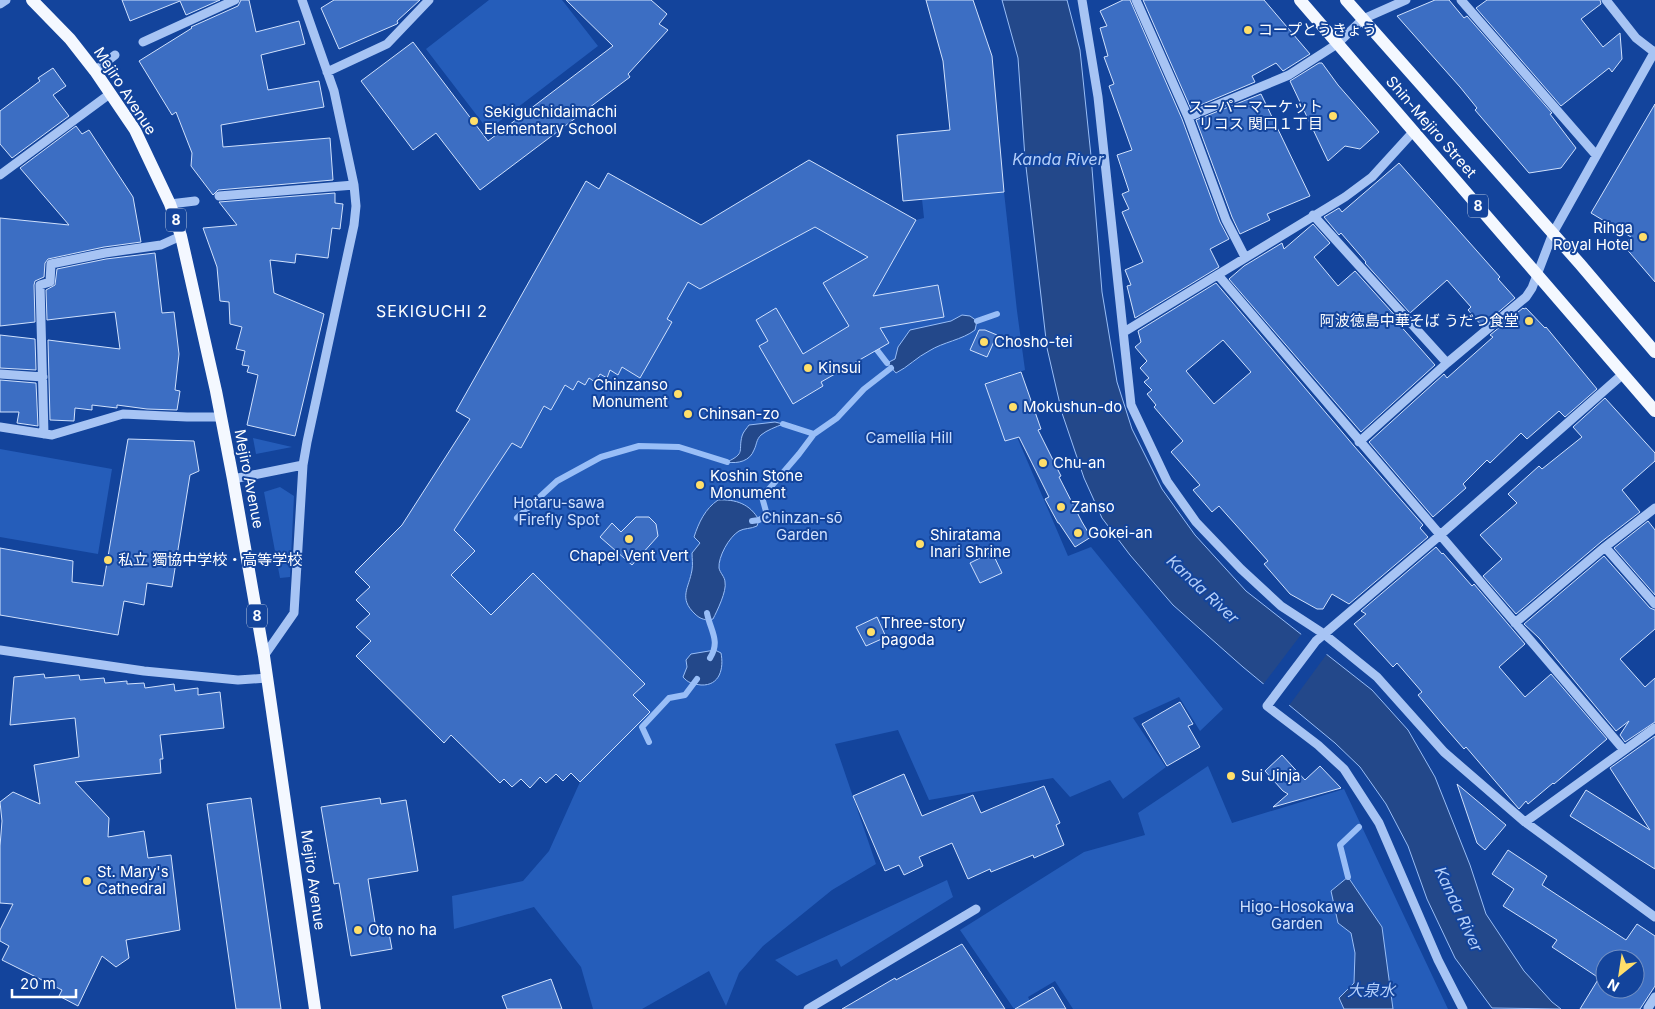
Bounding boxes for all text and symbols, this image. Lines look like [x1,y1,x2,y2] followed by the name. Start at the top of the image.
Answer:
[1258,20,1377,39] place label: コープとうきょう
[1242,24,1254,36] marker: コープとうきょう
[90,43,161,138] street label: Mejiro Avenue
[1382,72,1481,181] street label: Shin-Mejiro Street
[1188,97,1323,133] place label: スーパーマーケット リコス 関口１丁目
[484,102,617,138] place label: Sekiguchidaimachi Elementary School
[1327,110,1339,122] marker: スーパーマーケット リコス 関口１丁目
[468,115,480,127] marker: Sekiguchidaimachi Elementary School
[1012,149,1105,169] water label: Kanda River
[1468,195,1488,218] road number: 8
[166,208,186,232] road number: 8
[1553,218,1633,254] place label: Rihga Royal Hotel
[1637,231,1649,243] marker: Rihga Royal Hotel
[376,301,488,321] district label: SEKIGUCHI 2
[1320,311,1519,330] place label: 阿波徳島中華そば うだつ食堂
[1523,315,1535,327] marker: 阿波徳島中華そば うだつ食堂
[994,332,1073,351] place label: Chosho-tei
[978,336,990,348] marker: Chosho-tei
[818,358,861,377] place label: Kinsui
[802,362,814,374] marker: Kinsui
[592,375,668,411] place label: Chinzanso Monument
[672,388,684,400] marker: Chinzanso Monument
[1023,397,1122,416] place label: Mokushun-do
[1007,401,1019,413] marker: Mokushun-do
[698,404,779,423] place label: Chinsan-zo
[682,408,694,420] marker: Chinsan-zo
[231,428,268,530] street label: Mejiro Avenue
[866,428,952,447] park label: Camellia Hill
[1053,453,1105,472] place label: Chu-an
[1037,457,1049,469] marker: Chu-an
[710,466,803,502] place label: Koshin Stone Monument
[694,479,706,491] marker: Koshin Stone Monument
[513,493,605,529] park label: Hotaru-sawa Firefly Spot
[1071,497,1115,516] place label: Zanso
[1055,501,1067,513] marker: Zanso
[761,508,843,544] park label: Chinzan-sō Garden
[1088,523,1153,542] place label: Gokei-an
[930,525,1011,561] place label: Shiratama Inari Shrine
[1072,527,1084,539] marker: Gokei-an
[623,533,635,545] marker: Chapel Vent Vert
[914,538,926,550] marker: Shiratama Inari Shrine
[569,546,689,565] place label: Chapel Vent Vert
[118,550,302,569] place label: 私立 獨協中学校・高等学校
[1163,550,1244,628] water label: Kanda River
[102,554,114,566] marker: 私立 獨協中学校・高等学校
[247,604,267,628] road number: 8
[881,613,966,649] place label: Three-story pagoda
[865,626,877,638] marker: Three-story pagoda
[1241,766,1300,785] place label: Sui Jinja
[1225,770,1237,782] marker: Sui Jinja
[297,829,330,931] street label: Mejiro Avenue
[97,862,169,898] place label: St. Mary's Cathedral
[1431,863,1488,956] water label: Kanda River
[81,875,93,887] marker: St. Mary's Cathedral
[1240,897,1354,933] park label: Higo-Hosokawa Garden
[368,920,437,939] place label: Oto no ha
[352,924,364,936] marker: Oto no ha
[1595,949,1645,999] north arrow
[12,966,76,998] scale bar
[20,974,56,993] text: 20 m
[1604,976,1622,996] text: N
[1347,980,1397,1000] water label: 大泉水

